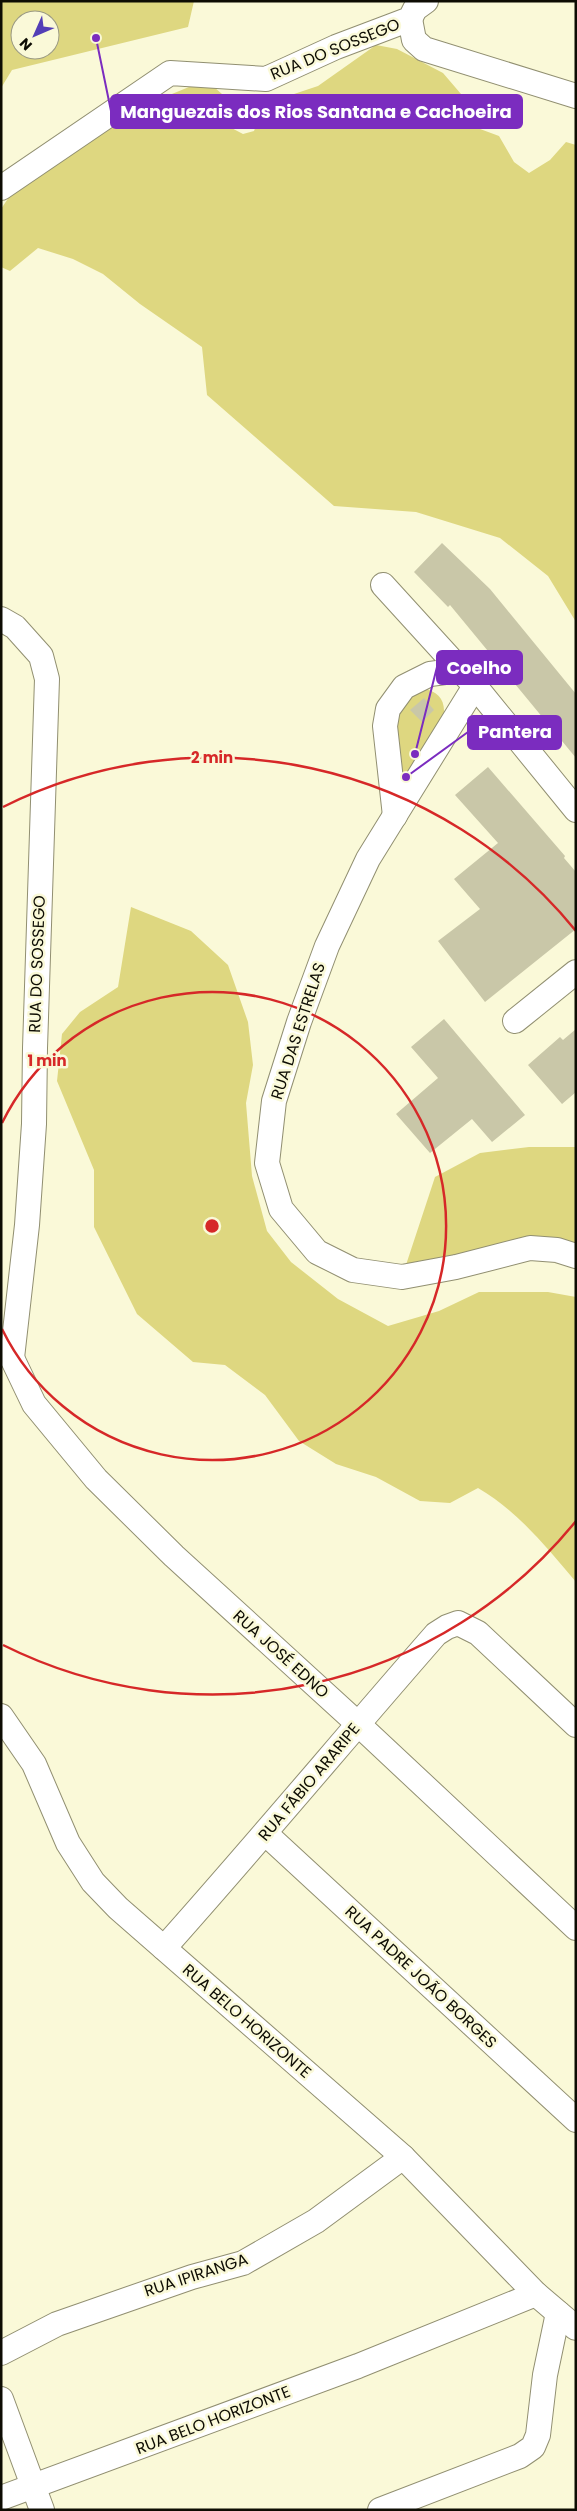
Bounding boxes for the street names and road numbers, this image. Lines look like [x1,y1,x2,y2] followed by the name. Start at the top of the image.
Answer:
[267,13,403,85] street label: RUA DO SOSSEGO
[23,895,51,1033] street label: RUA DO SOSSEGO
[265,960,331,1102] street label: RUA DAS ESTRELAS
[228,1605,334,1703] street label: RUA JOSÉ EDNO
[253,1718,365,1846] street label: RUA FÁBIO ARARIPE
[340,1900,502,2054] street label: RUA PADRE JOÃO BORGES
[178,1959,316,2083] street label: RUA BELO HORIZONTE
[141,2247,251,2303] street label: RUA IPIRANGA
[132,2380,294,2460] street label: RUA BELO HORIZONTE

